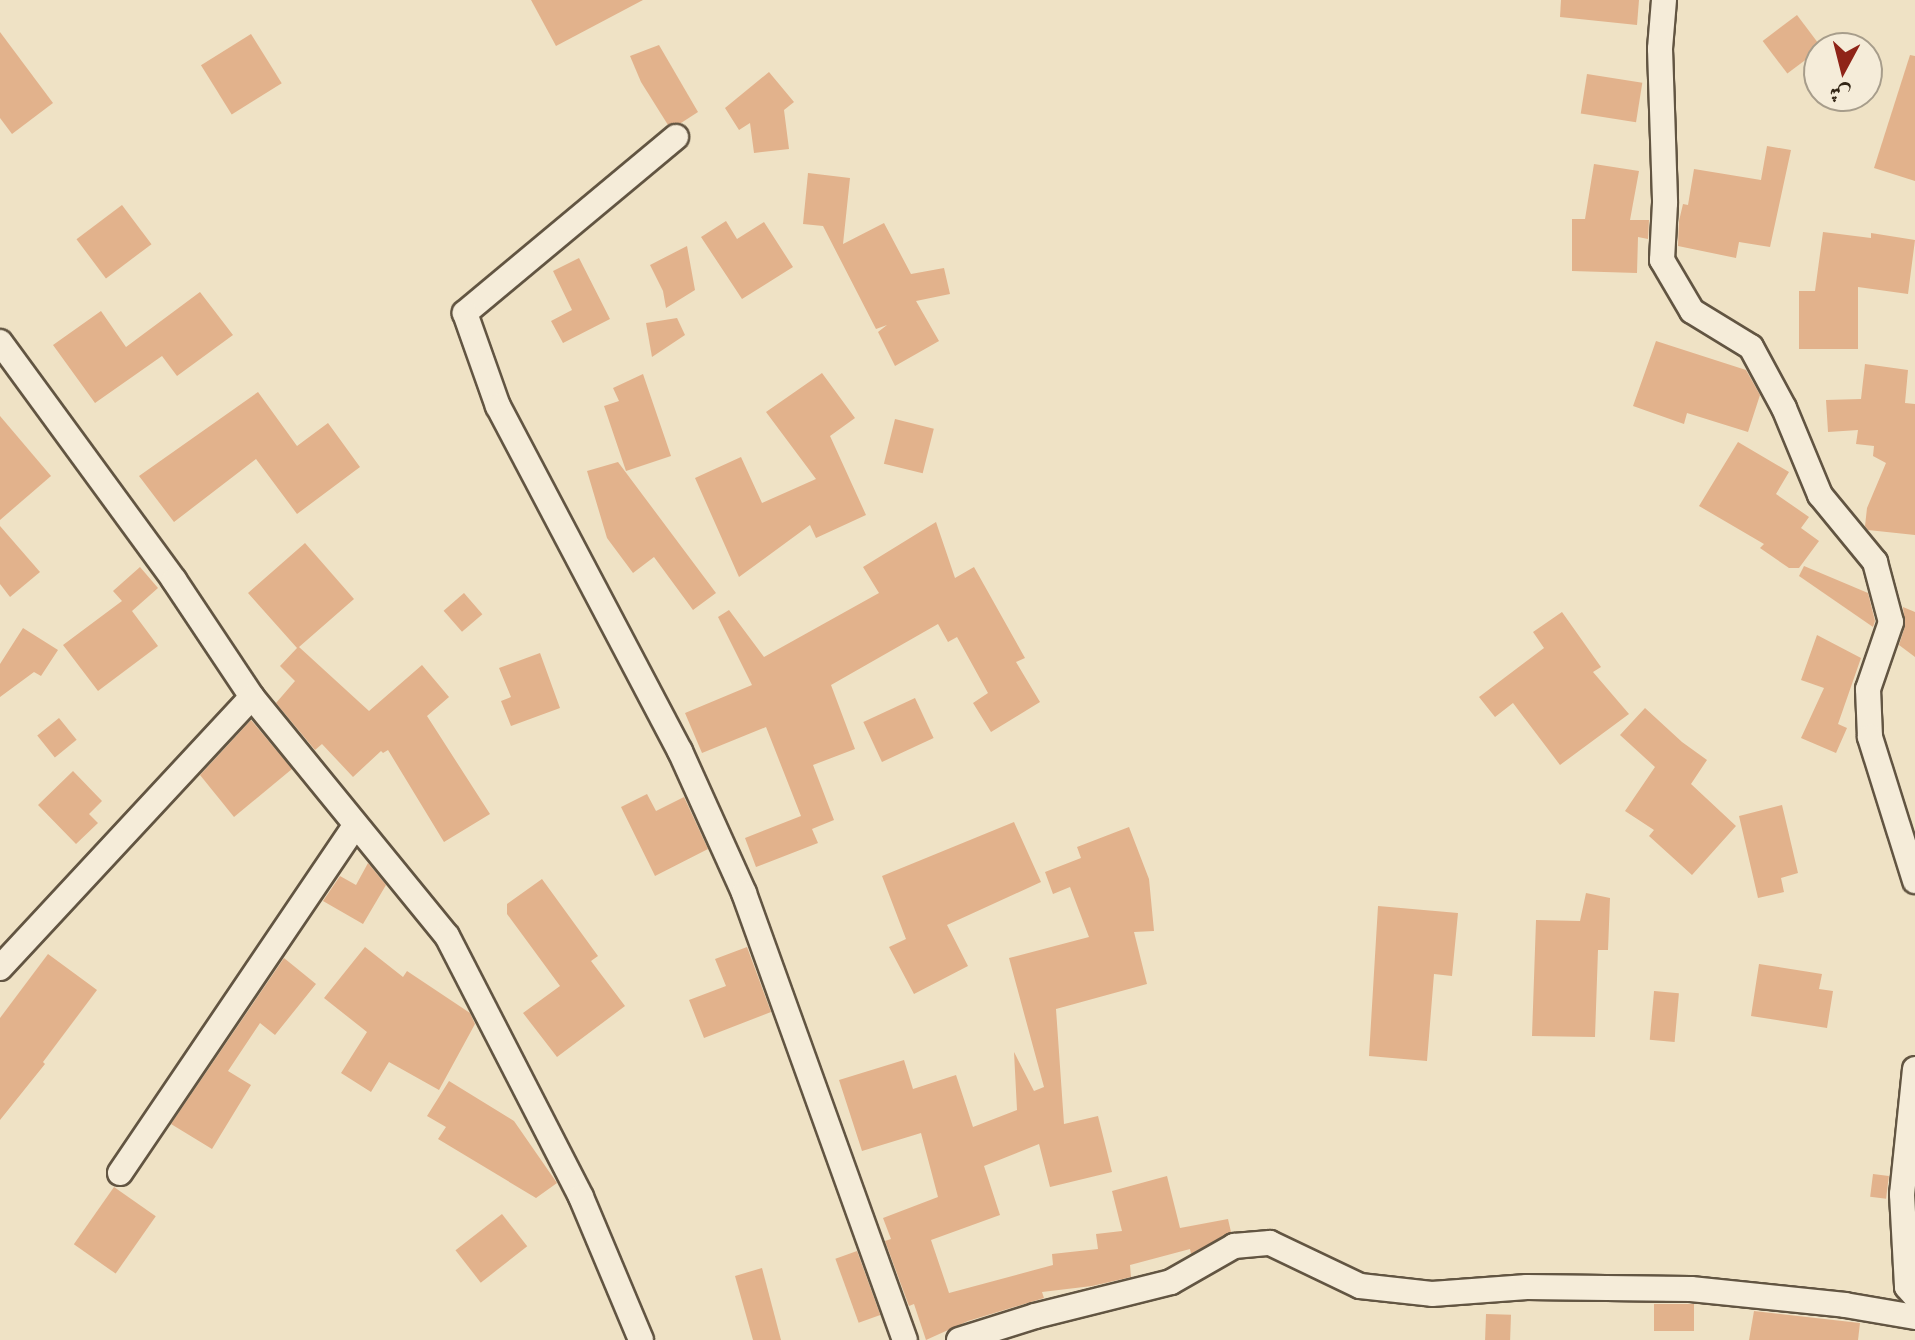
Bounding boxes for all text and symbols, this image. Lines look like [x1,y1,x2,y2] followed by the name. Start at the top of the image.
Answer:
[1803,32,1883,112] north arrow
[1828,78,1853,110] text: ش

